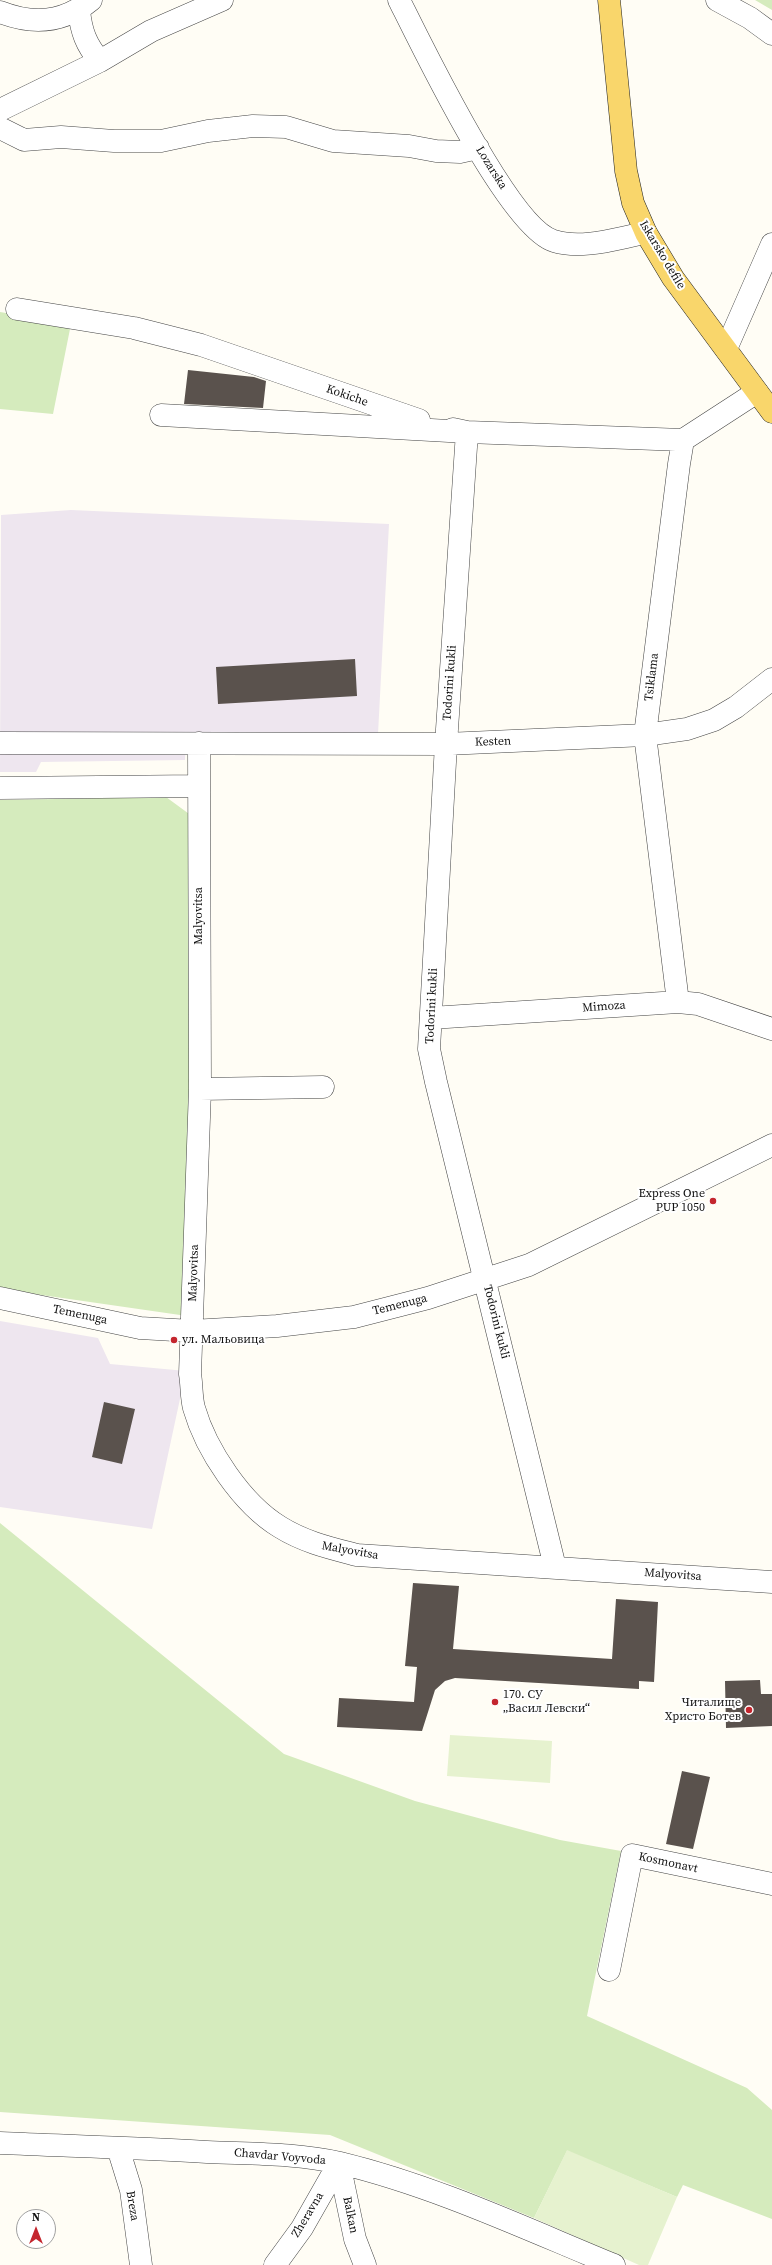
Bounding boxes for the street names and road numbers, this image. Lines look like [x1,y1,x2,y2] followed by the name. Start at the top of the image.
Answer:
[472,144,510,192] street label: Lozarska
[636,218,688,292] street label: Iskarsko defile
[324,382,370,410] street label: Kokiche
[440,645,460,721] street label: Todorini kukli
[642,652,662,702] street label: Tsiklama
[475,734,511,750] street label: Kesten
[192,887,206,945] street label: Malyovitsa
[423,968,441,1044] street label: Todorini kukli
[582,998,626,1016] street label: Mimoza
[186,1244,202,1302] street label: Malyovitsa
[480,1283,512,1361] street label: Todorini kukli
[371,1291,429,1319] street label: Temenuga
[51,1302,109,1328] street label: Temenuga
[320,1539,380,1563] street label: Malyovitsa
[644,1566,702,1584] street label: Malyovitsa
[637,1850,699,1876] street label: Kosmonavt
[233,2146,327,2168] street label: Chavdar Voyvoda
[123,2190,141,2222] street label: Breza
[289,2190,327,2240] street label: Zheravna
[339,2195,361,2235] street label: Balkan

